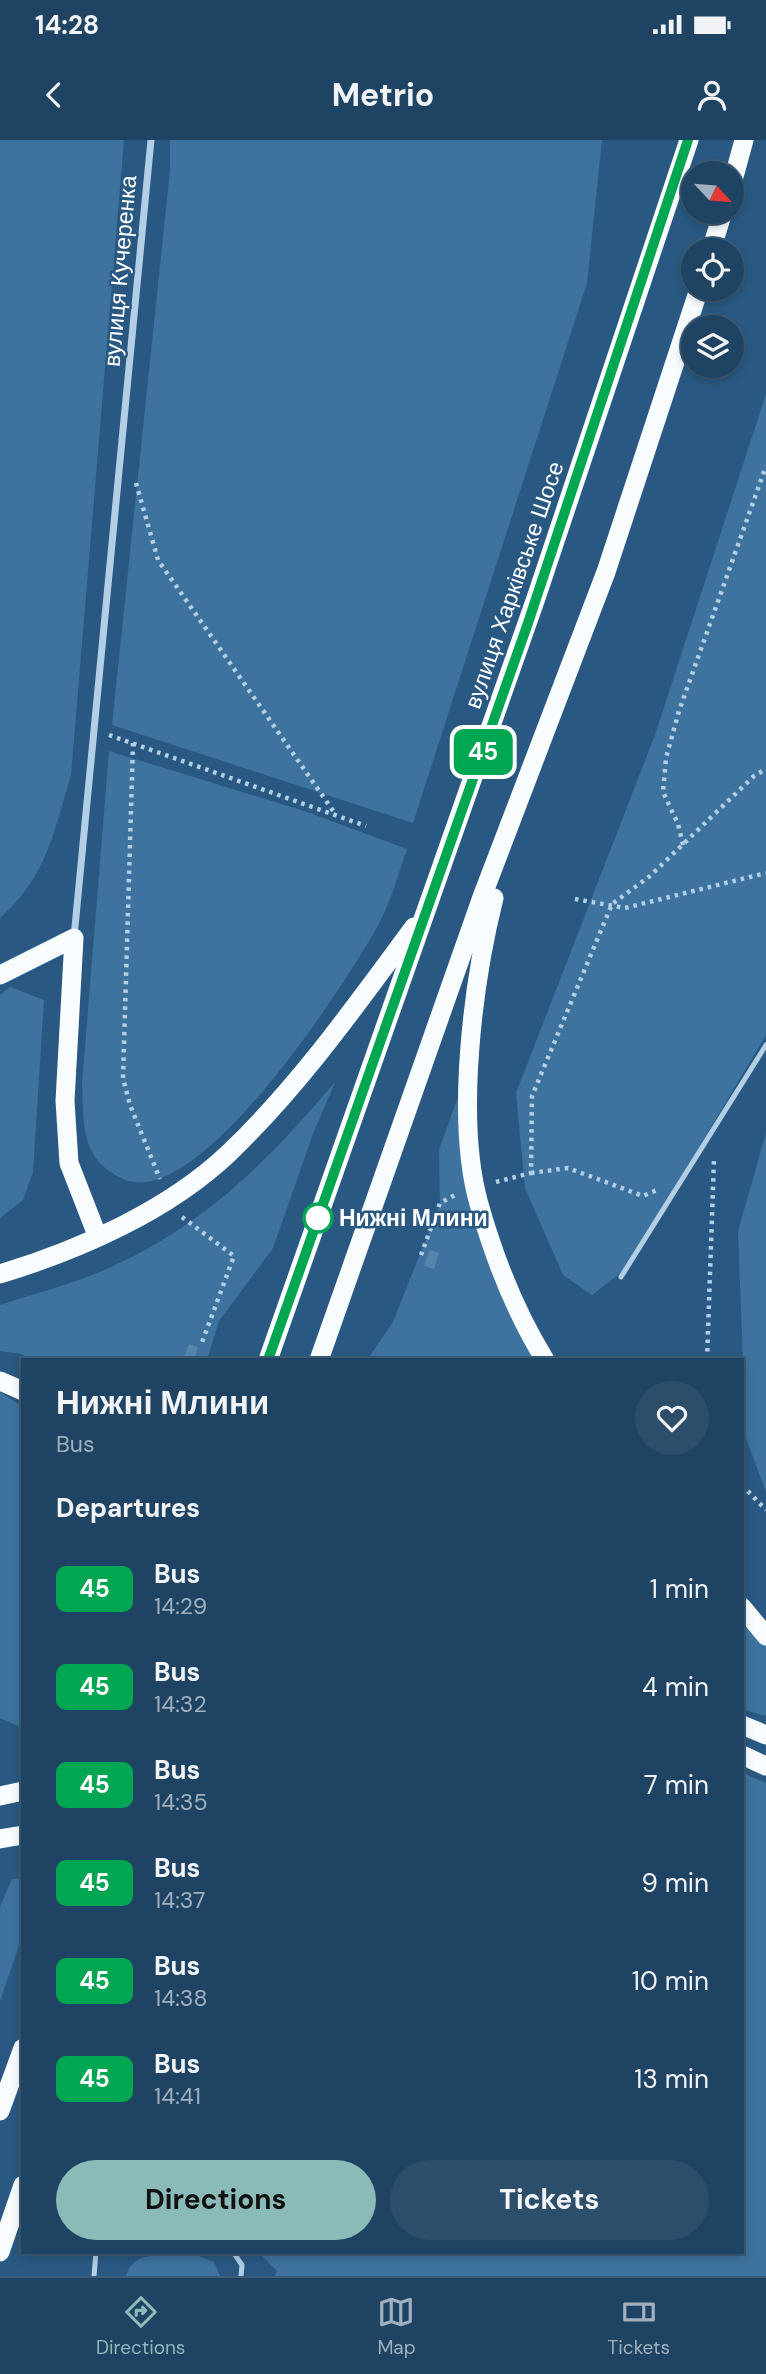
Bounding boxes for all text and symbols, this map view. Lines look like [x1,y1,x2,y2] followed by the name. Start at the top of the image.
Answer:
[35,8,99,42] text: 14:28
[332,74,434,116] text: Metrio
[35,76,73,114] icon: back
[693,76,731,114] icon: person
[681,161,744,224] north arrow
[681,161,744,378] map controls
[97,174,143,368] street label: вулиця Кучеренка
[681,238,744,301] button: locate
[681,315,744,378] button: layers
[458,457,570,713] street label: вулиця Харківське Шосе
[452,729,514,775] line badge: 45
[468,736,498,767] text: 45
[303,1203,333,1233] marker: Нижні Млини
[339,1203,488,1233] place label: Нижні Млини
[56,1381,269,1424] text: Нижні Млини
[635,1381,709,1455] button: heart
[56,1429,95,1459] text: Bus
[56,1491,200,1525] text: Departures
[154,1557,200,1591] text: Bus
[650,1572,709,1606] text: 1 min
[79,1573,110,1604] text: 45
[154,1591,207,1621] text: 14:29
[154,1655,200,1689] text: Bus
[642,1670,709,1704] text: 4 min
[79,1671,110,1702] text: 45
[154,1689,207,1719] text: 14:32
[154,1753,200,1787] text: Bus
[644,1768,709,1802] text: 7 min
[79,1769,110,1800] text: 45
[154,1787,207,1817] text: 14:35
[154,1851,200,1885] text: Bus
[641,1866,709,1900] text: 9 min
[79,1867,110,1898] text: 45
[154,1885,205,1915] text: 14:37
[154,1949,200,1983] text: Bus
[632,1964,709,1998] text: 10 min
[79,1965,110,1996] text: 45
[154,1983,207,2013] text: 14:38
[154,2047,200,2081] text: Bus
[634,2062,709,2096] text: 13 min
[79,2063,110,2094] text: 45
[154,2081,201,2111] text: 14:41
[56,2160,376,2240] button: Directions
[390,2160,709,2240] button: Tickets
[96,2293,185,2360] tab: Directions
[377,2293,416,2360] tab: Map
[608,2293,670,2360] tab: Tickets

